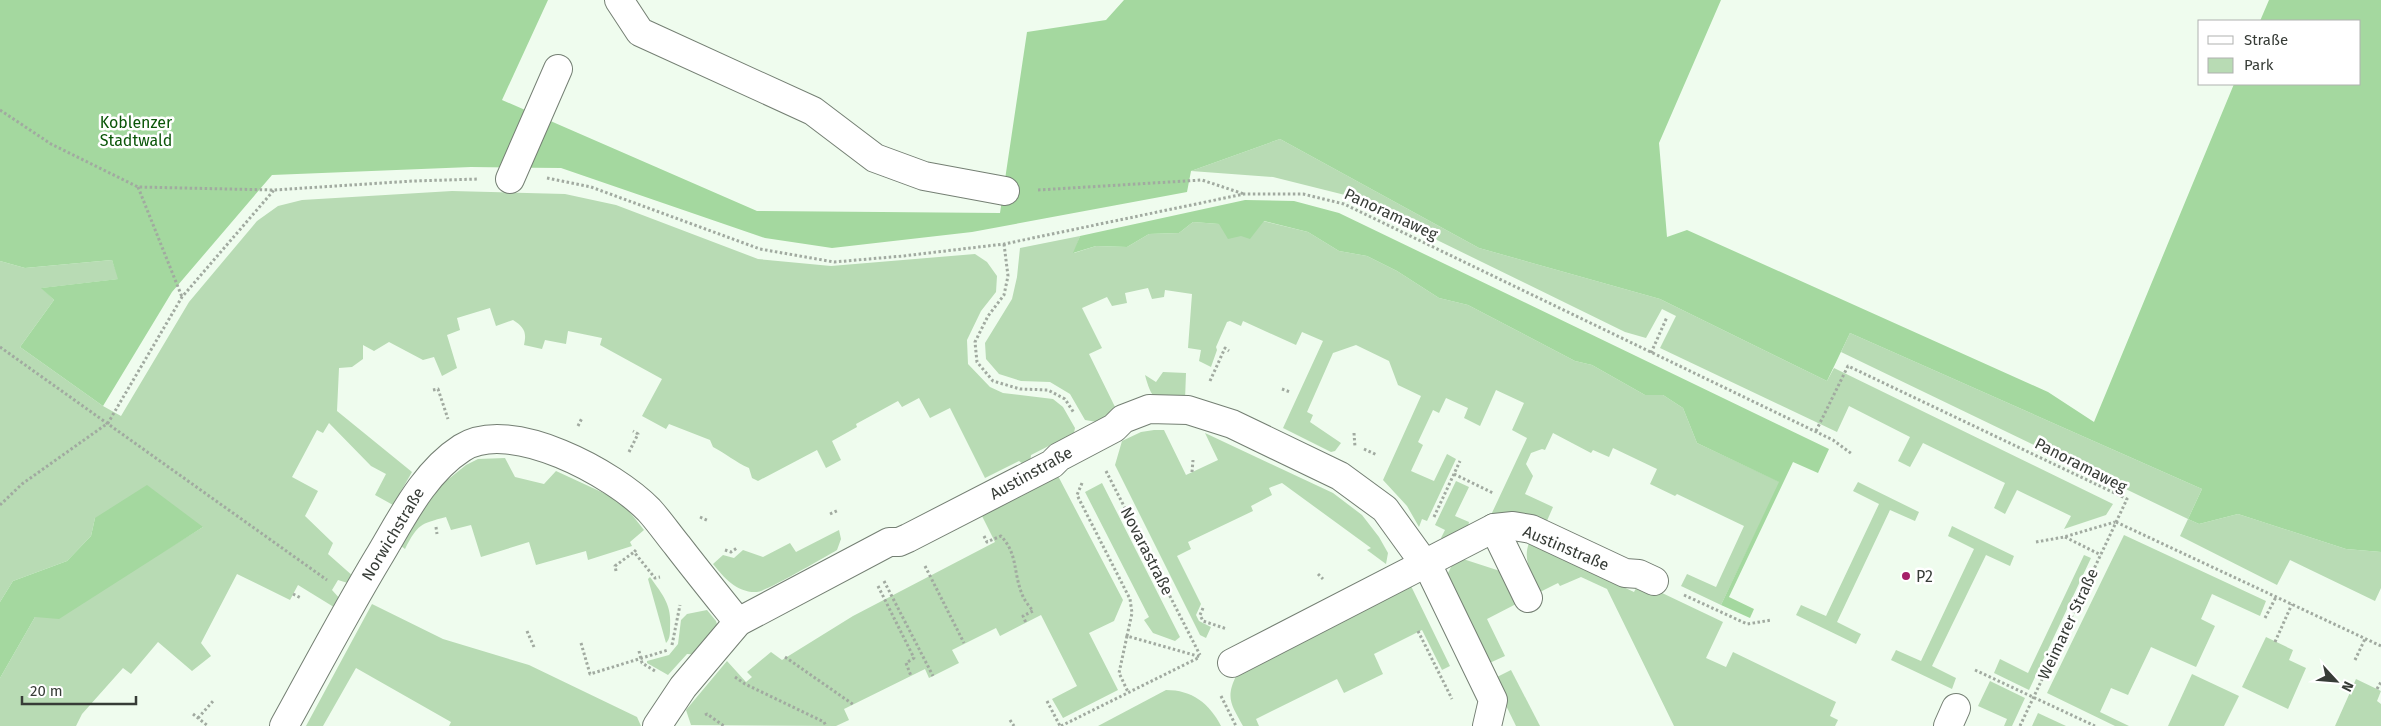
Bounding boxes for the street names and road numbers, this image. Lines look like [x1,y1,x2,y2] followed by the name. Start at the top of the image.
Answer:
[1341,184,1441,244] street label: Panoramaweg
[2032,434,2131,497] street label: Panoramaweg
[986,443,1076,503] street label: Austinstraße
[358,484,428,584] street label: Norwichstraße
[1117,504,1177,598] street label: Novarastraße
[1520,521,1612,575] street label: Austinstraße
[2034,565,2102,683] street label: Weimarer Straße

